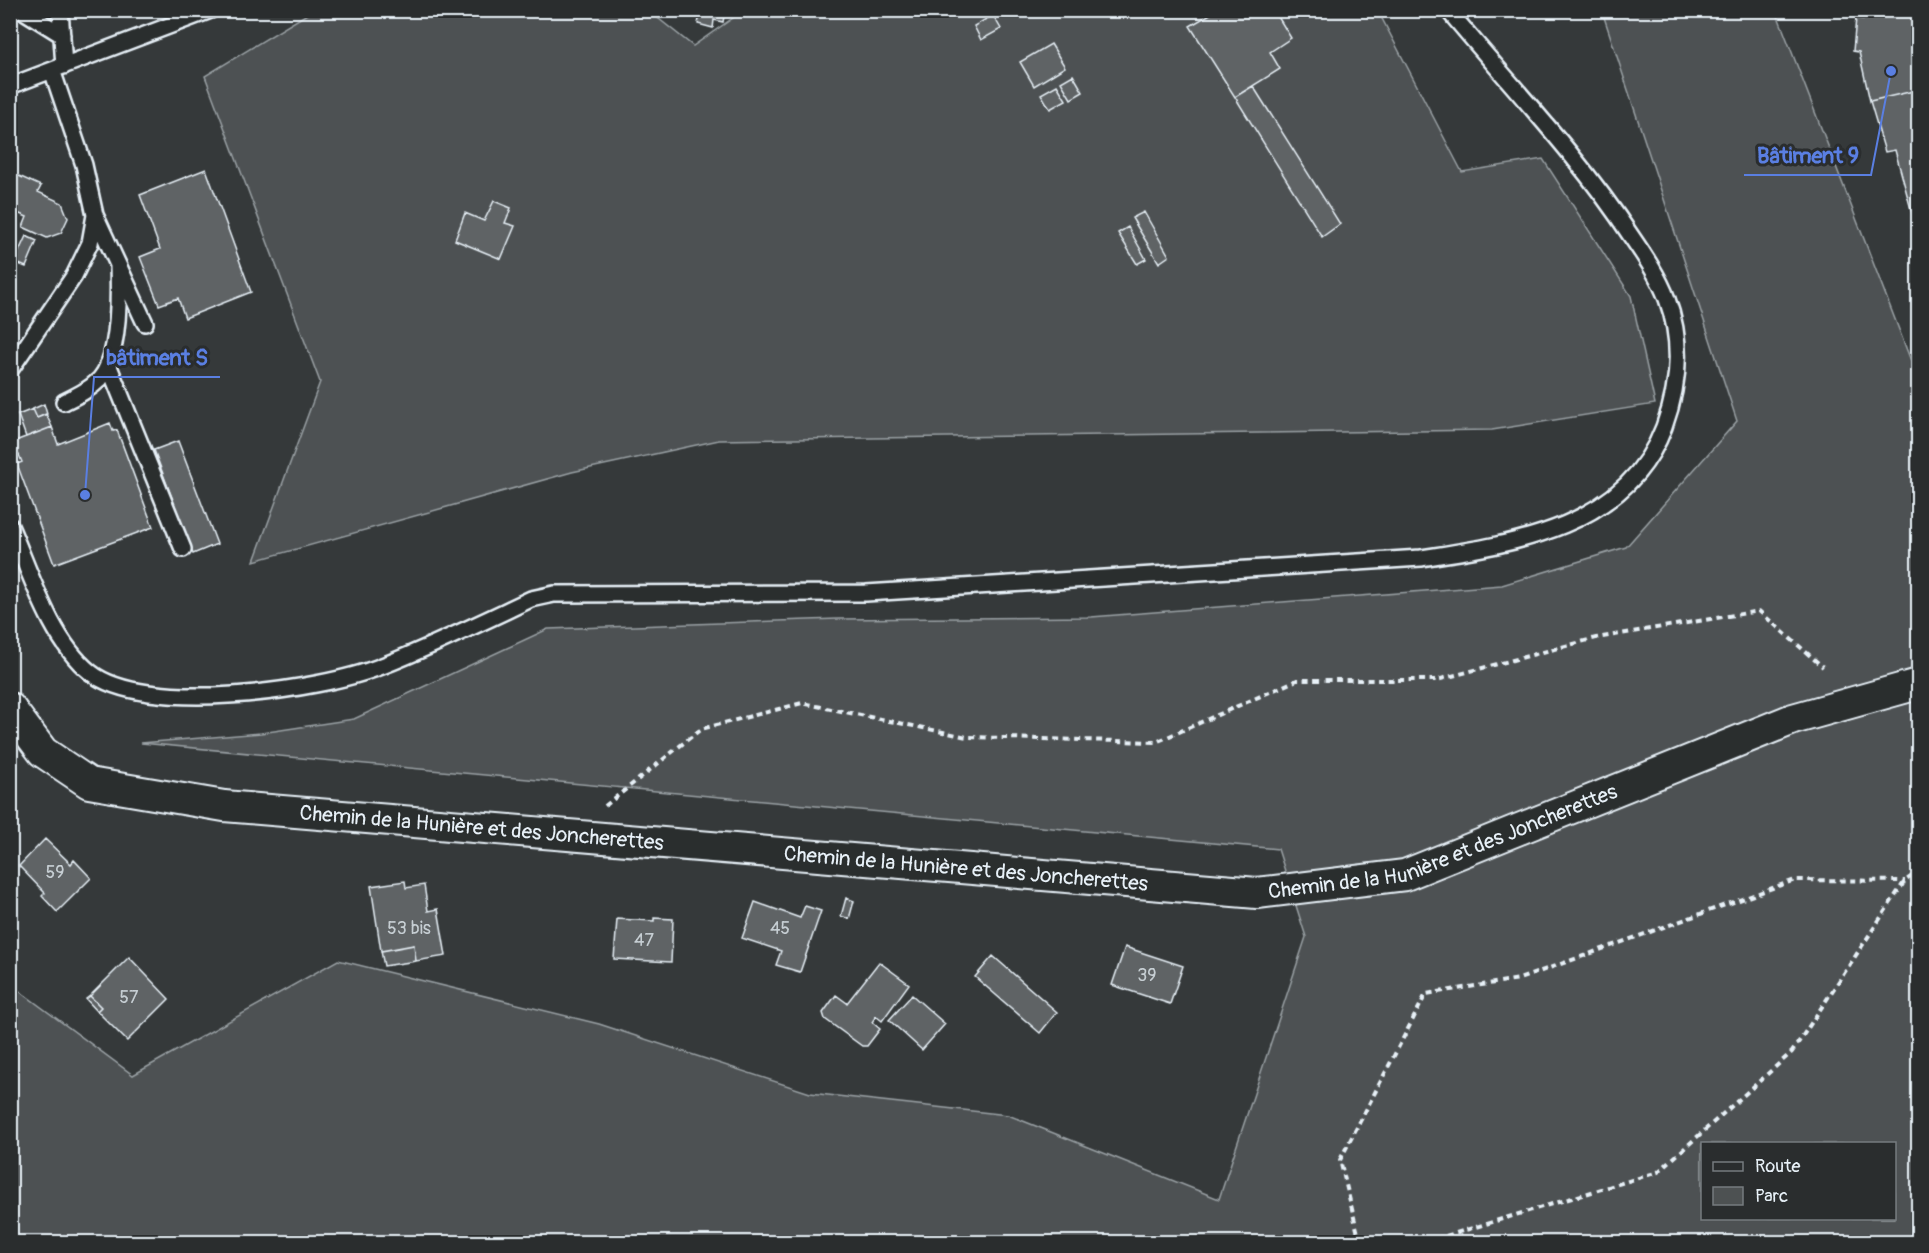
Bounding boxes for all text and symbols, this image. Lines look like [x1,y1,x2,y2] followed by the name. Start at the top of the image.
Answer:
[1744,135,1871,175] callout: Bâtiment 9
[1757,142,1859,170] text: Bâtiment 9
[94,337,220,377] callout: bâtiment S
[106,344,208,372] text: bâtiment S
[1267,777,1622,905] street label: Chemin de la Hunière et des Joncherettes
[299,799,665,857] street label: Chemin de la Hunière et des Joncherettes
[783,840,1150,897] street label: Chemin de la Hunière et des Joncherettes
[45,861,65,884] house number: 59
[387,917,431,940] house number: 53 bis
[770,917,790,940] house number: 45
[634,929,654,952] house number: 47
[1137,964,1157,987] house number: 39
[119,986,139,1009] house number: 57
[1701,1142,1896,1220] legend
[1755,1155,1800,1178] text: Route
[1755,1185,1788,1208] text: Parc

